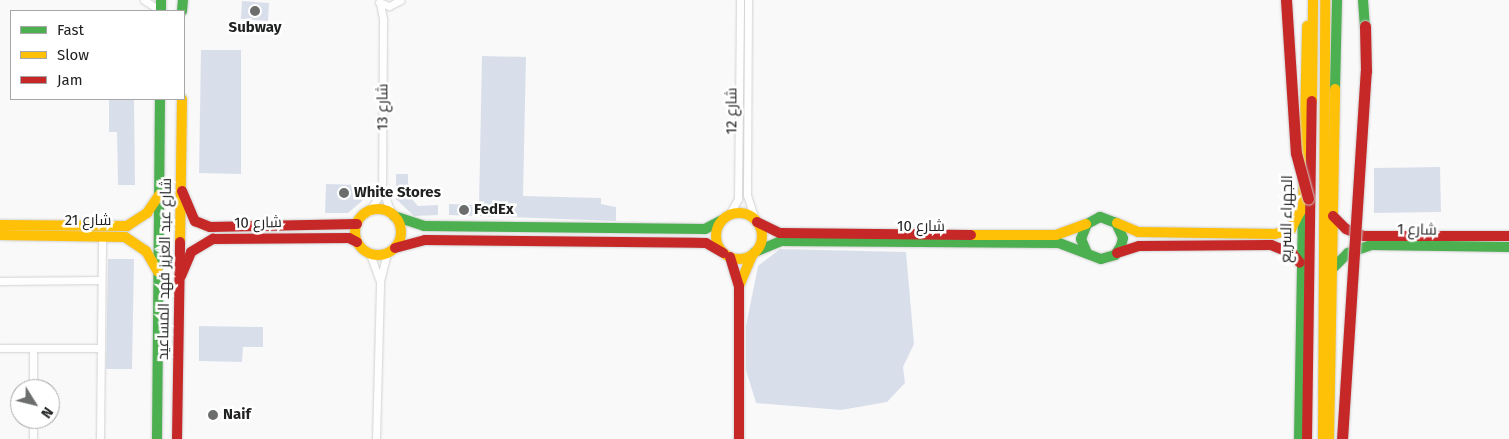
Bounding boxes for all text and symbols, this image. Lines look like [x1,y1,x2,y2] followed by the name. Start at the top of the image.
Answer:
[249,5,261,17] marker: Subway
[10,10,185,100] legend
[229,19,281,37] place label: Subway
[57,21,84,39] text: Fast
[57,46,89,64] text: Slow
[57,71,83,89] text: Jam
[374,83,392,131] street label: شارع 13
[723,88,741,134] street label: شارع 12
[1277,175,1297,263] street label: الجهراء السريع
[154,178,176,360] street label: شارع عبد العزيز فهد المساعيد
[354,184,441,202] place label: White Stores
[338,187,350,199] marker: White Stores
[474,201,514,219] place label: FedEx
[458,204,470,216] marker: FedEx
[65,212,111,230] street label: شارع 21
[234,214,282,232] street label: شارع 10
[897,218,945,236] street label: شارع 10
[1397,221,1437,239] street label: شارع 1
[10,379,60,429] north arrow
[37,404,56,421] text: N
[223,406,251,424] place label: Naif
[207,409,219,421] marker: Naif

